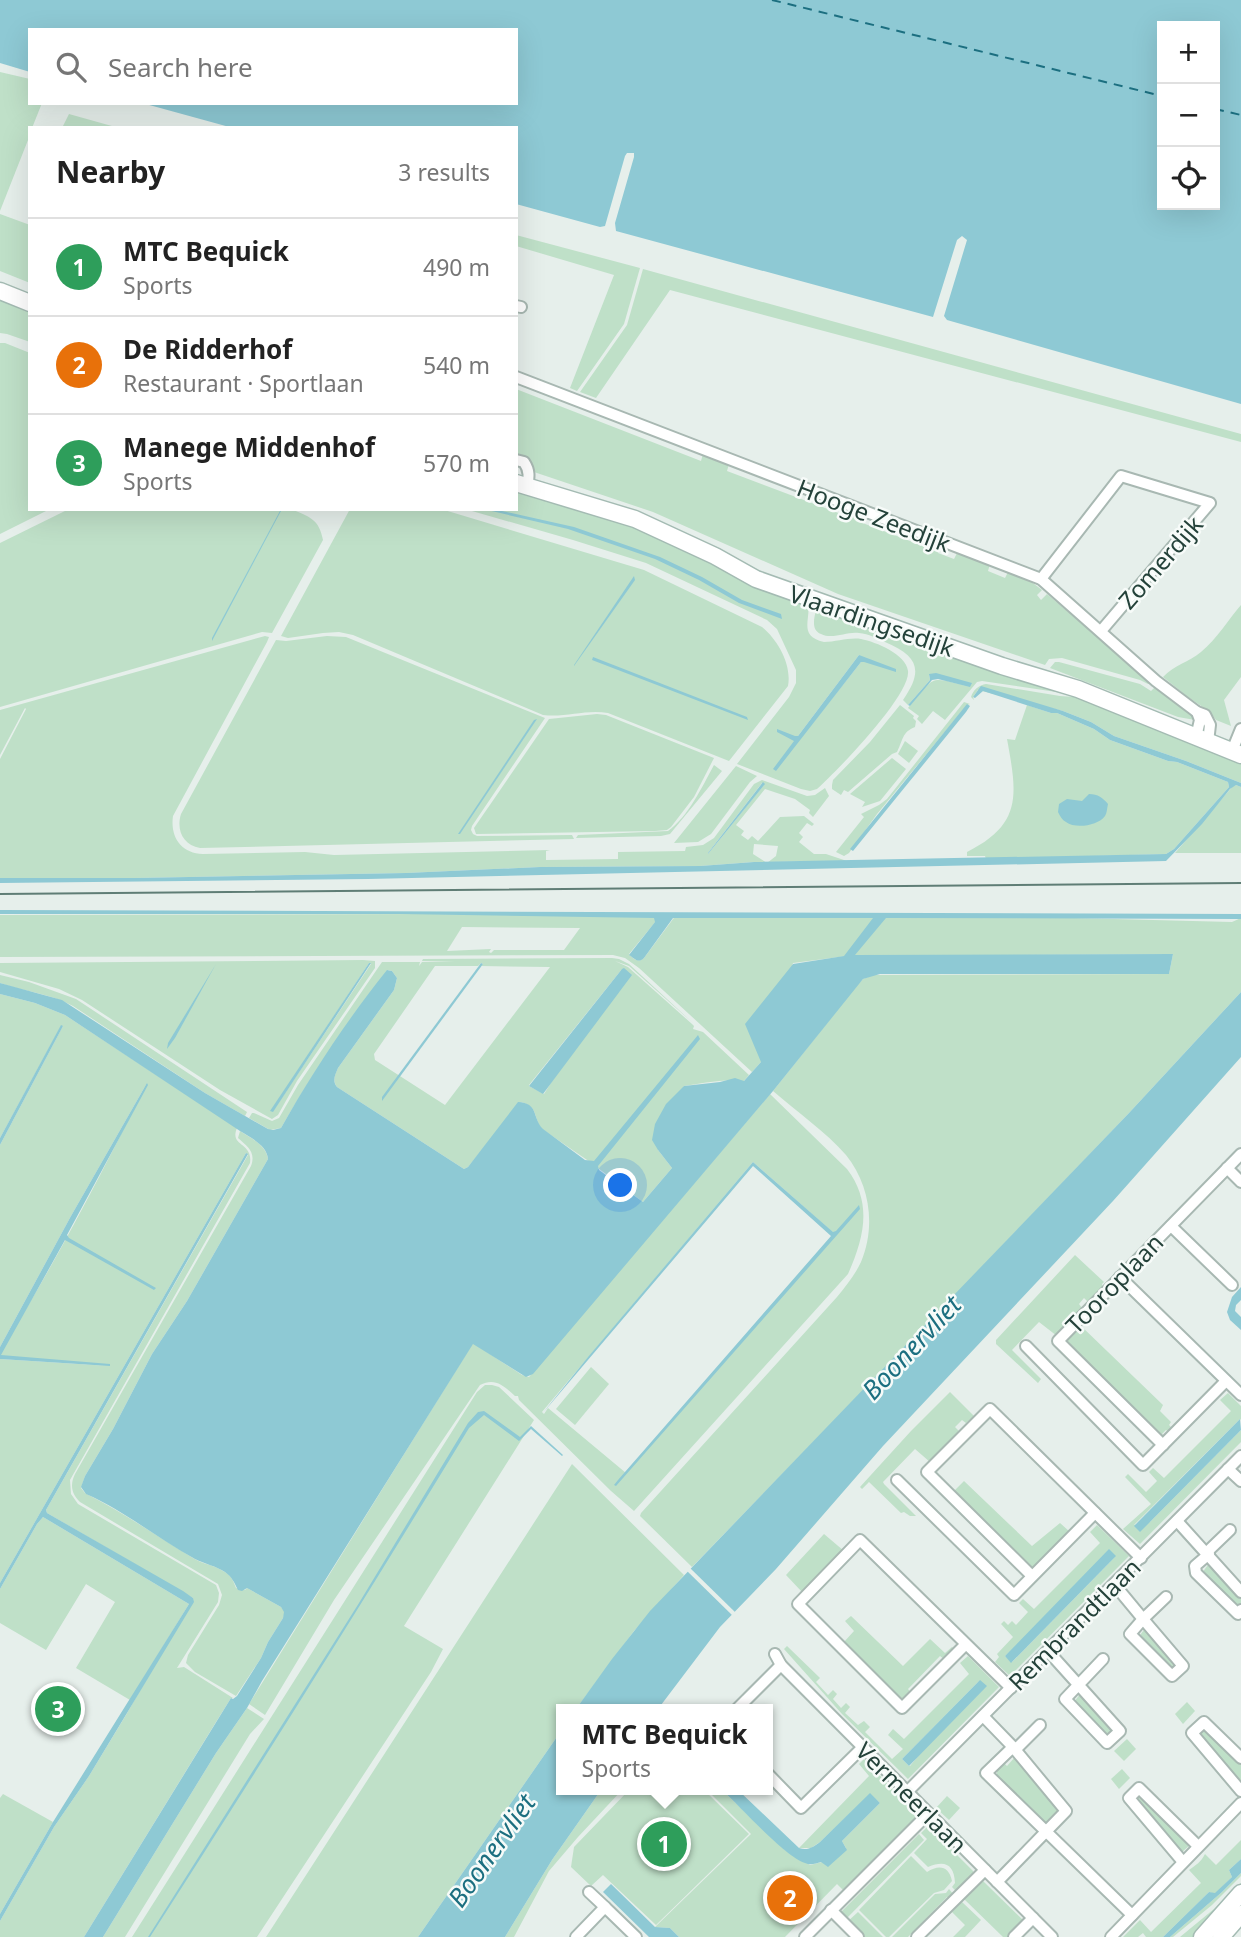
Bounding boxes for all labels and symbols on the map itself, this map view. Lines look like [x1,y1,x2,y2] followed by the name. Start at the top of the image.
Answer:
[792,471,956,560] street label: Hooge Zeedijk
[1110,508,1210,616] street label: Zomerdijk
[785,576,959,664] street label: Vlaardingsedijk
[603,1168,637,1202] your location
[1058,1226,1170,1340] street label: Tooroplaan
[853,1286,970,1407] water label: Boonervliet
[1001,1551,1147,1697] street label: Rembrandtlaan
[35,1683,81,1735] pin: 3
[849,1734,975,1860] street label: Vermeerlaan
[439,1785,544,1914] water label: Boonervliet
[641,1818,687,1870] pin: 1
[767,1872,813,1924] pin: 2

